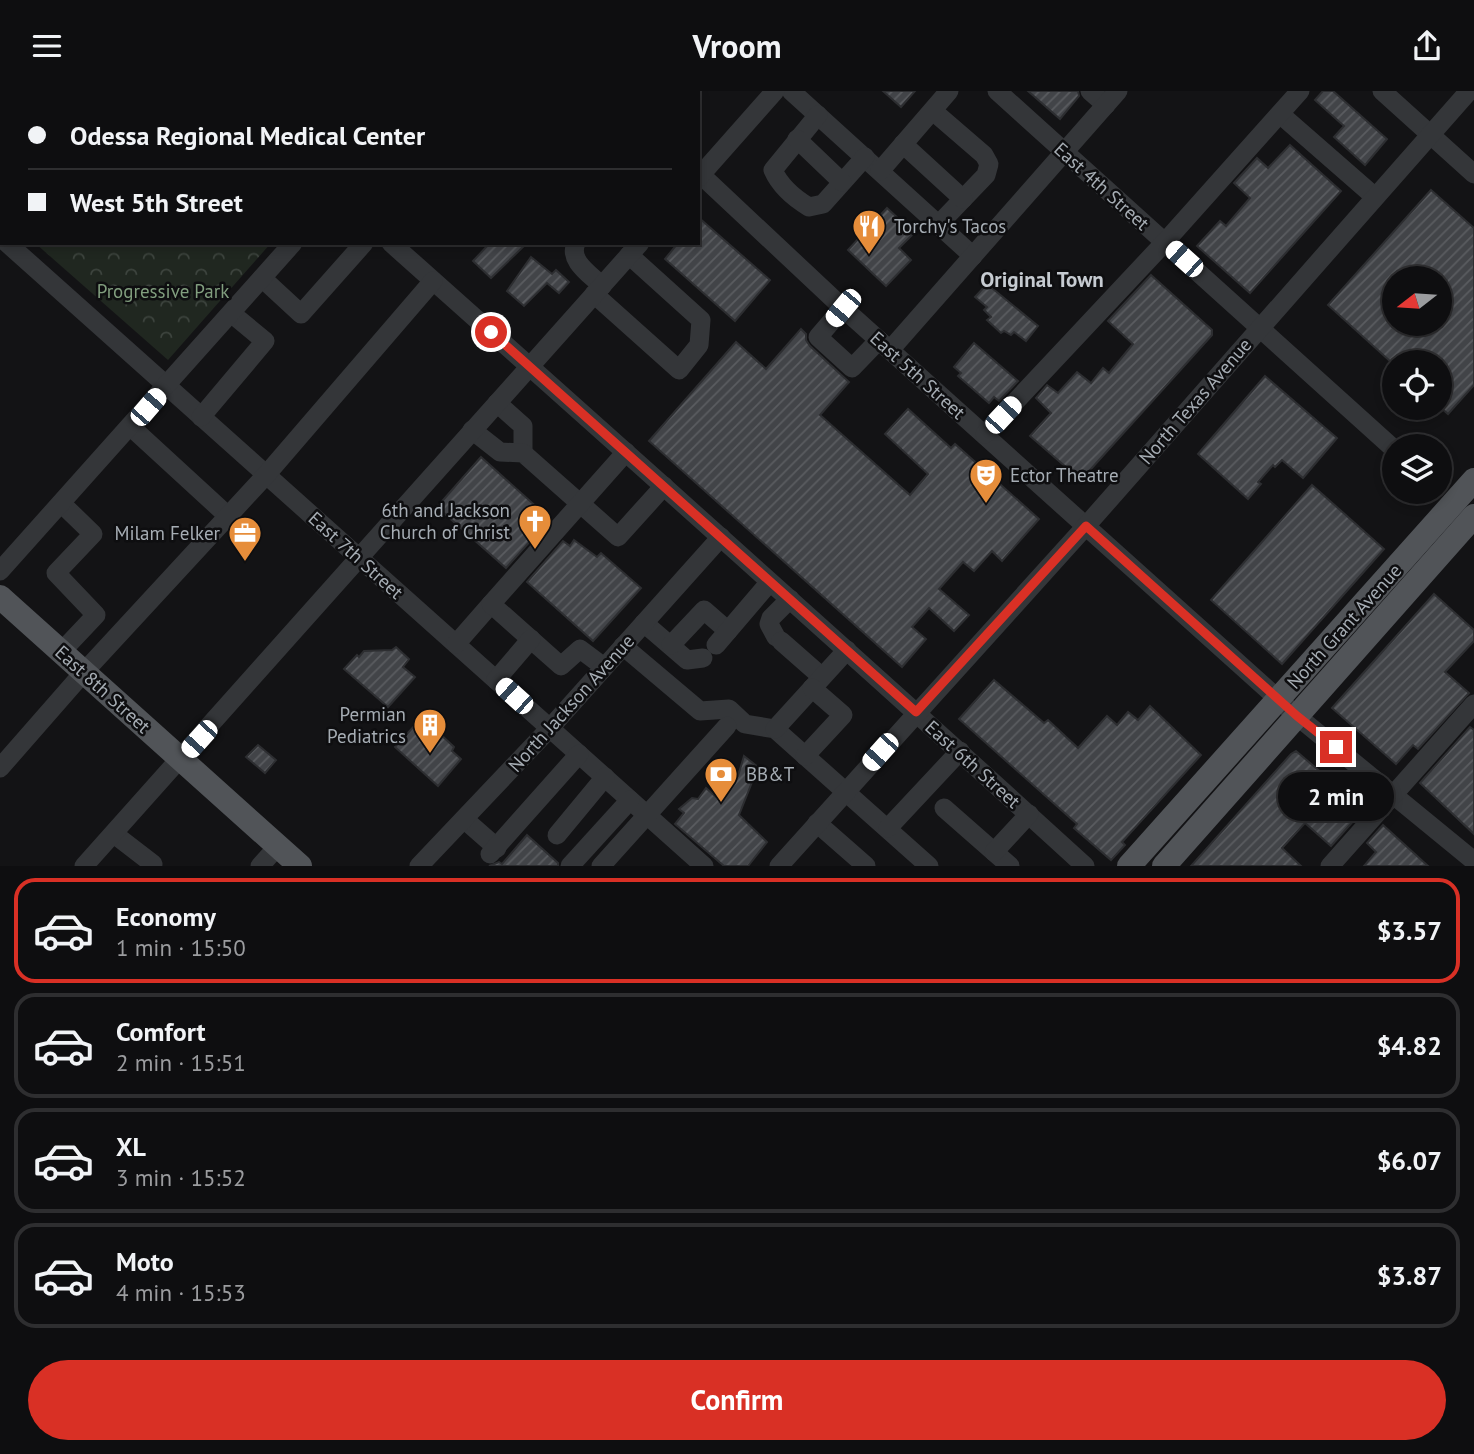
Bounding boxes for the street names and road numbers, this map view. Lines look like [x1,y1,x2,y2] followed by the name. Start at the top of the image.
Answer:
[1049,137,1155,235] street label: East 4th Street
[865,326,971,424] street label: East 5th Street
[1134,333,1256,469] street label: North Texas Avenue
[304,506,409,604] street label: East 7th Street
[1282,558,1406,694] street label: North Grant Avenue
[503,629,639,777] street label: North Jackson Avenue
[50,640,156,738] street label: East 8th Street
[920,715,1026,813] street label: East 6th Street

